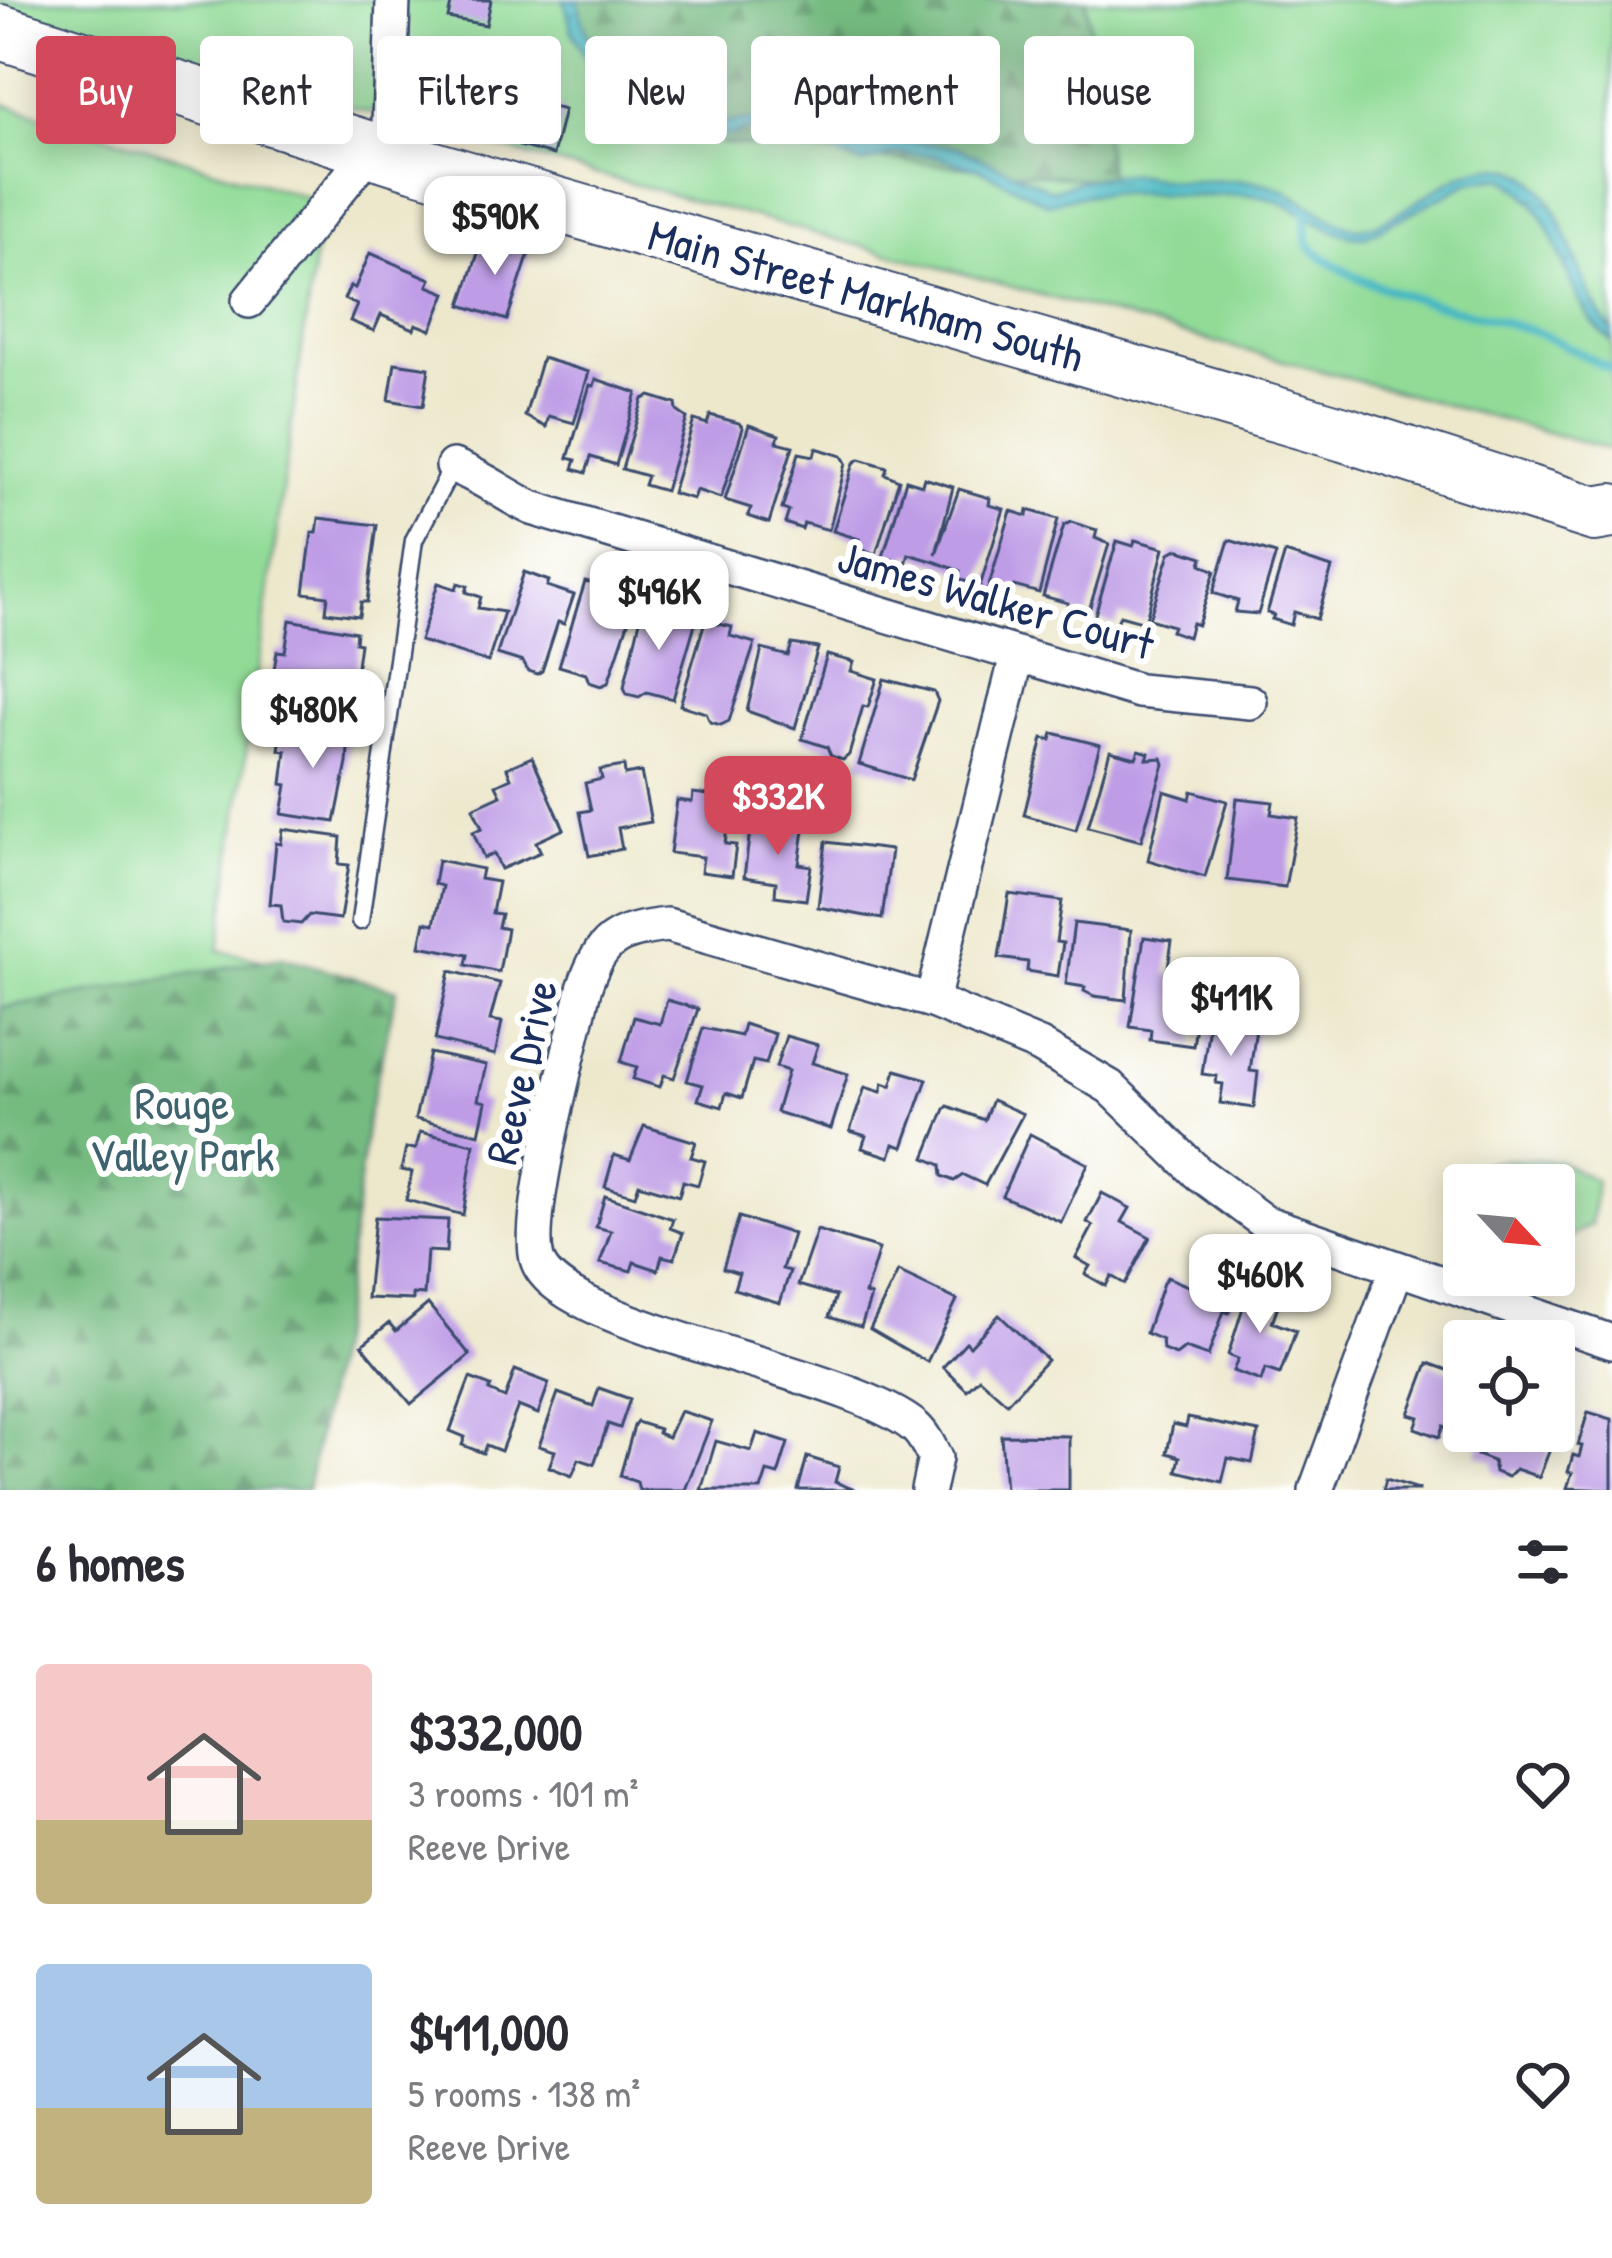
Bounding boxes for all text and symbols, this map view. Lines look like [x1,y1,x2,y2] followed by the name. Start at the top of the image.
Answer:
[36,36,176,144] chip: Buy
[200,36,353,144] chip: Rent
[377,36,561,144] chip: Filters
[585,36,727,144] chip: New
[751,36,1000,144] chip: Apartment
[1024,36,1194,144] chip: House
[411,176,579,278] pin: $590K
[451,188,539,241] text: $590K
[642,203,1091,386] street label: Main Street Markham South
[831,525,1162,674] street label: James Walker Court
[575,551,743,653] pin: $496K
[617,563,701,616] text: $496K
[229,669,397,771] pin: $480K
[268,681,358,734] text: $480K
[694,756,862,858] pin: $332K
[731,768,825,821] text: $332K
[1147,957,1315,1059] pin: $411K
[1189,969,1273,1022] text: $411K
[470,974,571,1170] street label: Reeve Drive
[90,1072,274,1185] park label: Rouge Valley Park
[1443,1164,1575,1296] north arrow
[1443,1164,1575,1452] map controls
[1176,1234,1344,1336] pin: $460K
[1216,1246,1304,1299] text: $460K
[1443,1320,1575,1452] button: locate
[36,1528,185,1597] text: 6 homes
[1510,1529,1576,1595] icon: filters
[408,1697,582,1766] text: $332,000
[132,1712,276,1856] icon: home
[1510,1751,1576,1817] icon: heart
[408,1766,638,1819] text: 3 rooms · 101 m²
[408,1819,570,1872] text: Reeve Drive
[408,1997,569,2066] text: $411,000
[132,2012,276,2156] icon: home
[1510,2051,1576,2117] icon: heart
[408,2066,640,2119] text: 5 rooms · 138 m²
[408,2119,570,2172] text: Reeve Drive

